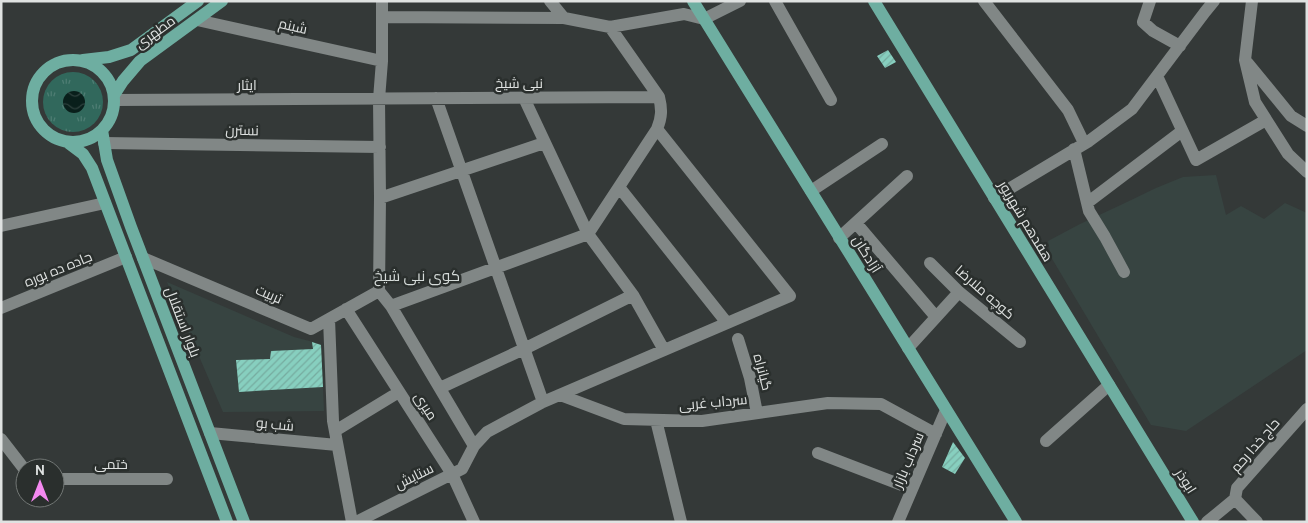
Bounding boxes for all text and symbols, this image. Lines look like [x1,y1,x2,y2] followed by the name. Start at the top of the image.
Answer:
[131,11,179,53] street label: مطهری
[277,14,309,39] street label: شبنم
[495,74,543,92] street label: نبی شیخ
[236,76,257,94] street label: ایثار
[225,121,259,139] street label: نسترن
[993,176,1057,265] street label: هفدهم شهریور
[849,232,886,276] street label: آزادگان
[21,247,95,291] street label: جاده ده بوره
[951,261,1019,324] street label: کوچه ملارضا
[374,267,460,287] district label: کوی نبی شیخ
[253,280,285,308] street label: تربیت
[161,284,205,360] street label: بلوار استقلال
[749,352,777,392] street label: گیانراه
[410,389,442,423] street label: میری
[678,390,748,414] street label: سرداب غربی
[255,413,295,435] street label: شب بو
[1227,414,1284,476] street label: حاج خدا رحم
[888,429,928,492] street label: سرداب بازار
[94,455,128,473] street label: ختمی
[15,458,65,508] north arrow
[392,459,436,493] street label: ستایش
[35,461,45,479] text: N
[1171,464,1201,497] street label: ابوذر

